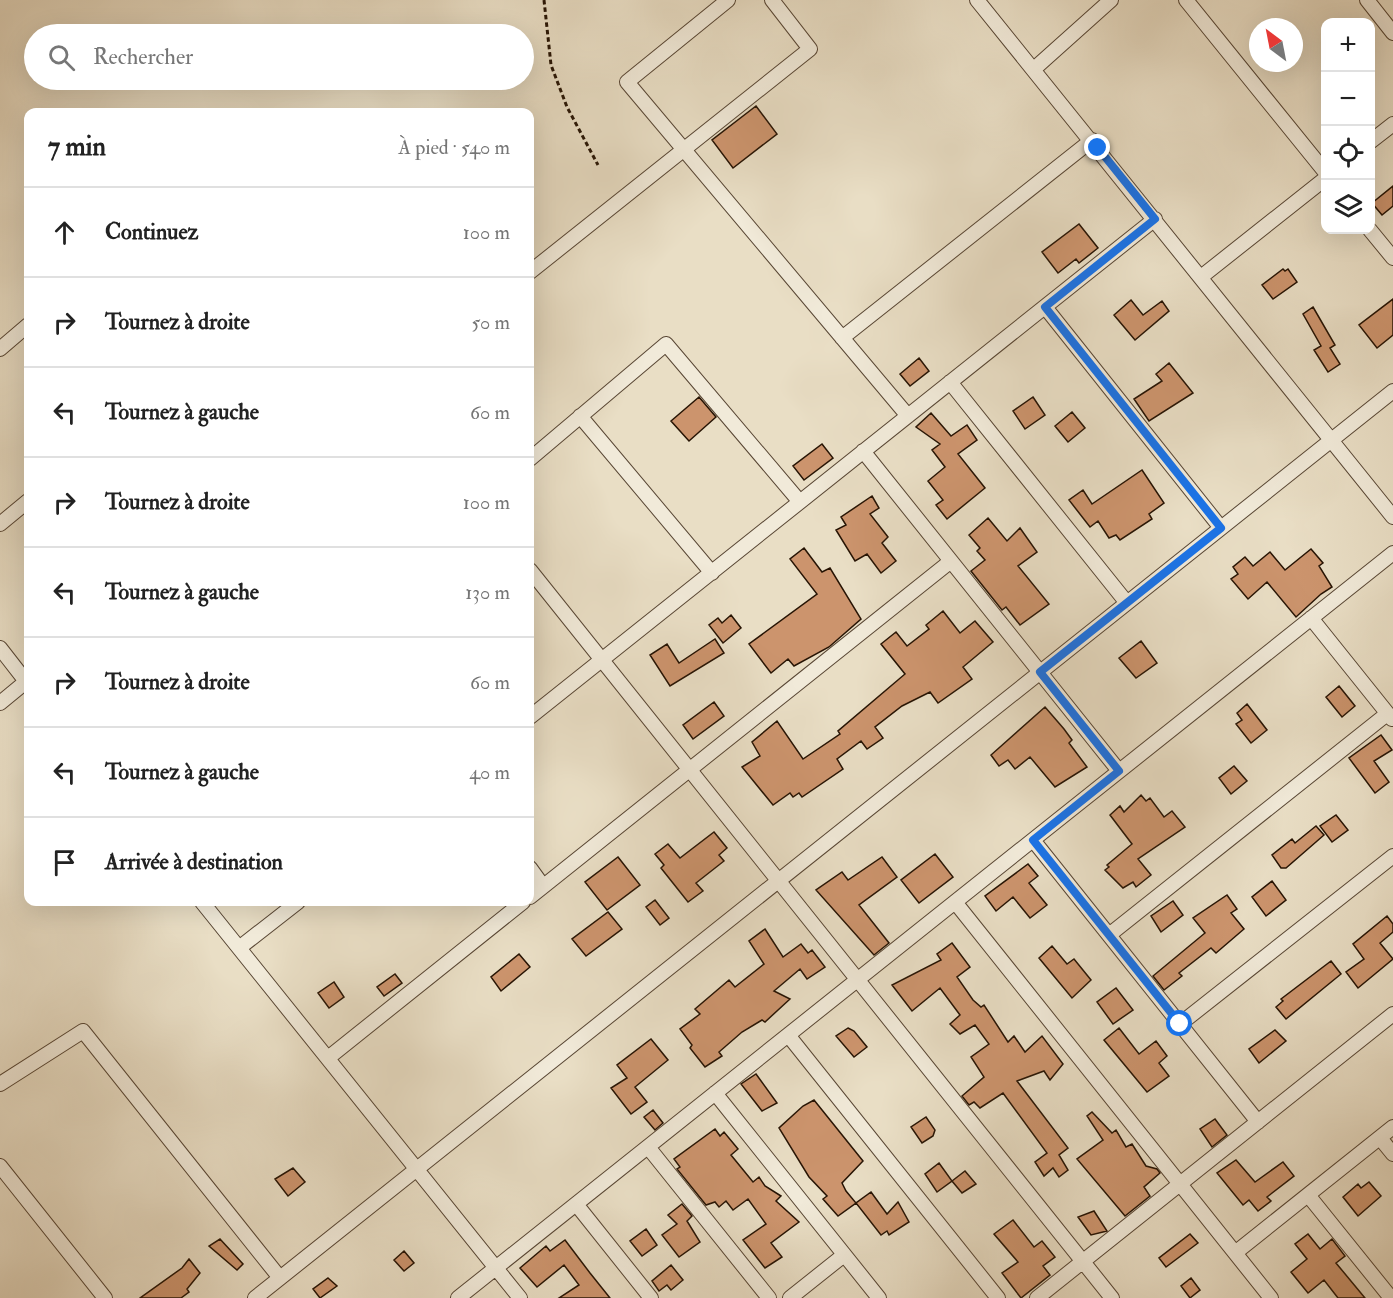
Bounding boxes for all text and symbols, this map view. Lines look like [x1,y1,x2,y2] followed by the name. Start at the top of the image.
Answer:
[1249,18,1303,72] north arrow
[1321,18,1375,234] map controls
[1321,18,1375,72] button: +
[24,24,534,90] search box
[45,41,78,74] icon: search
[93,43,193,71] text: Rechercher
[1321,72,1375,126] button: −
[1321,126,1375,180] button: locate
[48,131,106,163] text: 7 min
[1084,134,1110,160] route end
[398,135,510,160] text: À pied · 540 m
[1321,180,1375,234] button: layers
[48,216,81,249] icon: ahead
[105,218,198,246] text: Continuez
[463,220,510,245] text: 100 m
[48,306,81,339] icon: right
[105,308,250,336] text: Tournez à droite
[471,310,510,335] text: 50 m
[48,396,81,429] icon: left
[105,398,259,426] text: Tournez à gauche
[470,400,510,425] text: 60 m
[48,486,81,519] icon: right
[105,488,250,516] text: Tournez à droite
[463,490,510,515] text: 100 m
[48,576,81,609] icon: left
[105,578,259,606] text: Tournez à gauche
[465,580,510,605] text: 130 m
[48,666,81,699] icon: right
[105,668,250,696] text: Tournez à droite
[470,670,510,695] text: 60 m
[48,756,81,789] icon: left
[105,758,259,786] text: Tournez à gauche
[469,760,510,785] text: 40 m
[48,846,81,879] icon: arrive
[105,848,283,876] text: Arrivée à destination
[1166,1010,1192,1036] route start

